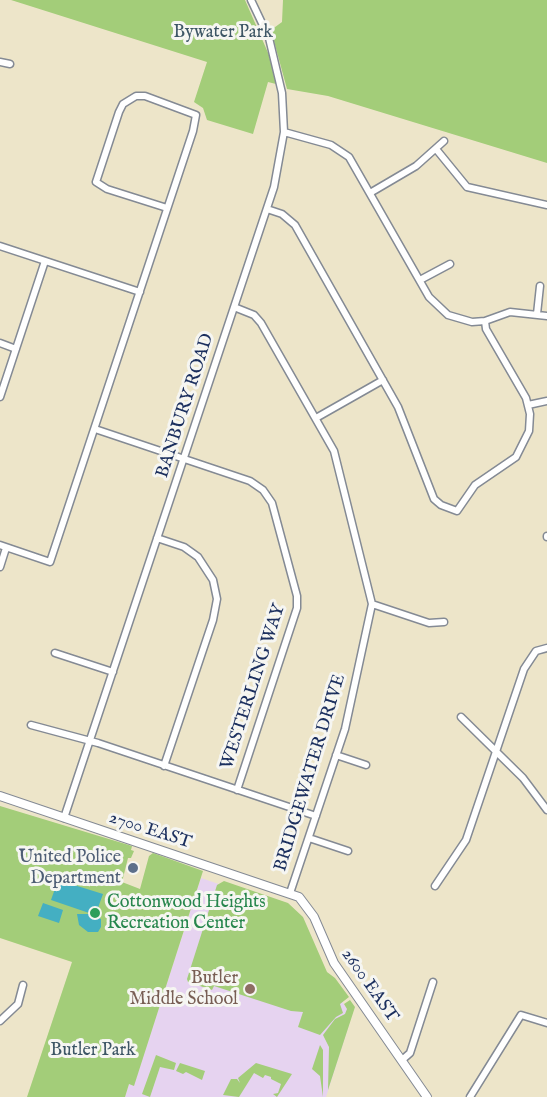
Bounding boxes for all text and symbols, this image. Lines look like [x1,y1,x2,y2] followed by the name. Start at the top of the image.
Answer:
[173,22,273,44] park label: Bywater Park
[152,331,220,481] street label: BANBURY ROAD
[217,602,291,772] street label: WESTERLING WAY
[271,672,351,874] street label: BRIDGEWATER DRIVE
[106,808,194,854] street label: 2700 EAST
[19,847,121,890] place label: United Police Department
[126,861,140,875] marker: United Police Department
[107,892,266,934] place label: Cottonwood Heights Recreation Center
[88,906,102,920] marker: Cottonwood Heights Recreation Center
[336,945,402,1027] street label: 2600 EAST
[129,968,238,1010] place label: Butler Middle School
[243,982,257,996] marker: Butler Middle School
[50,1040,136,1062] park label: Butler Park

